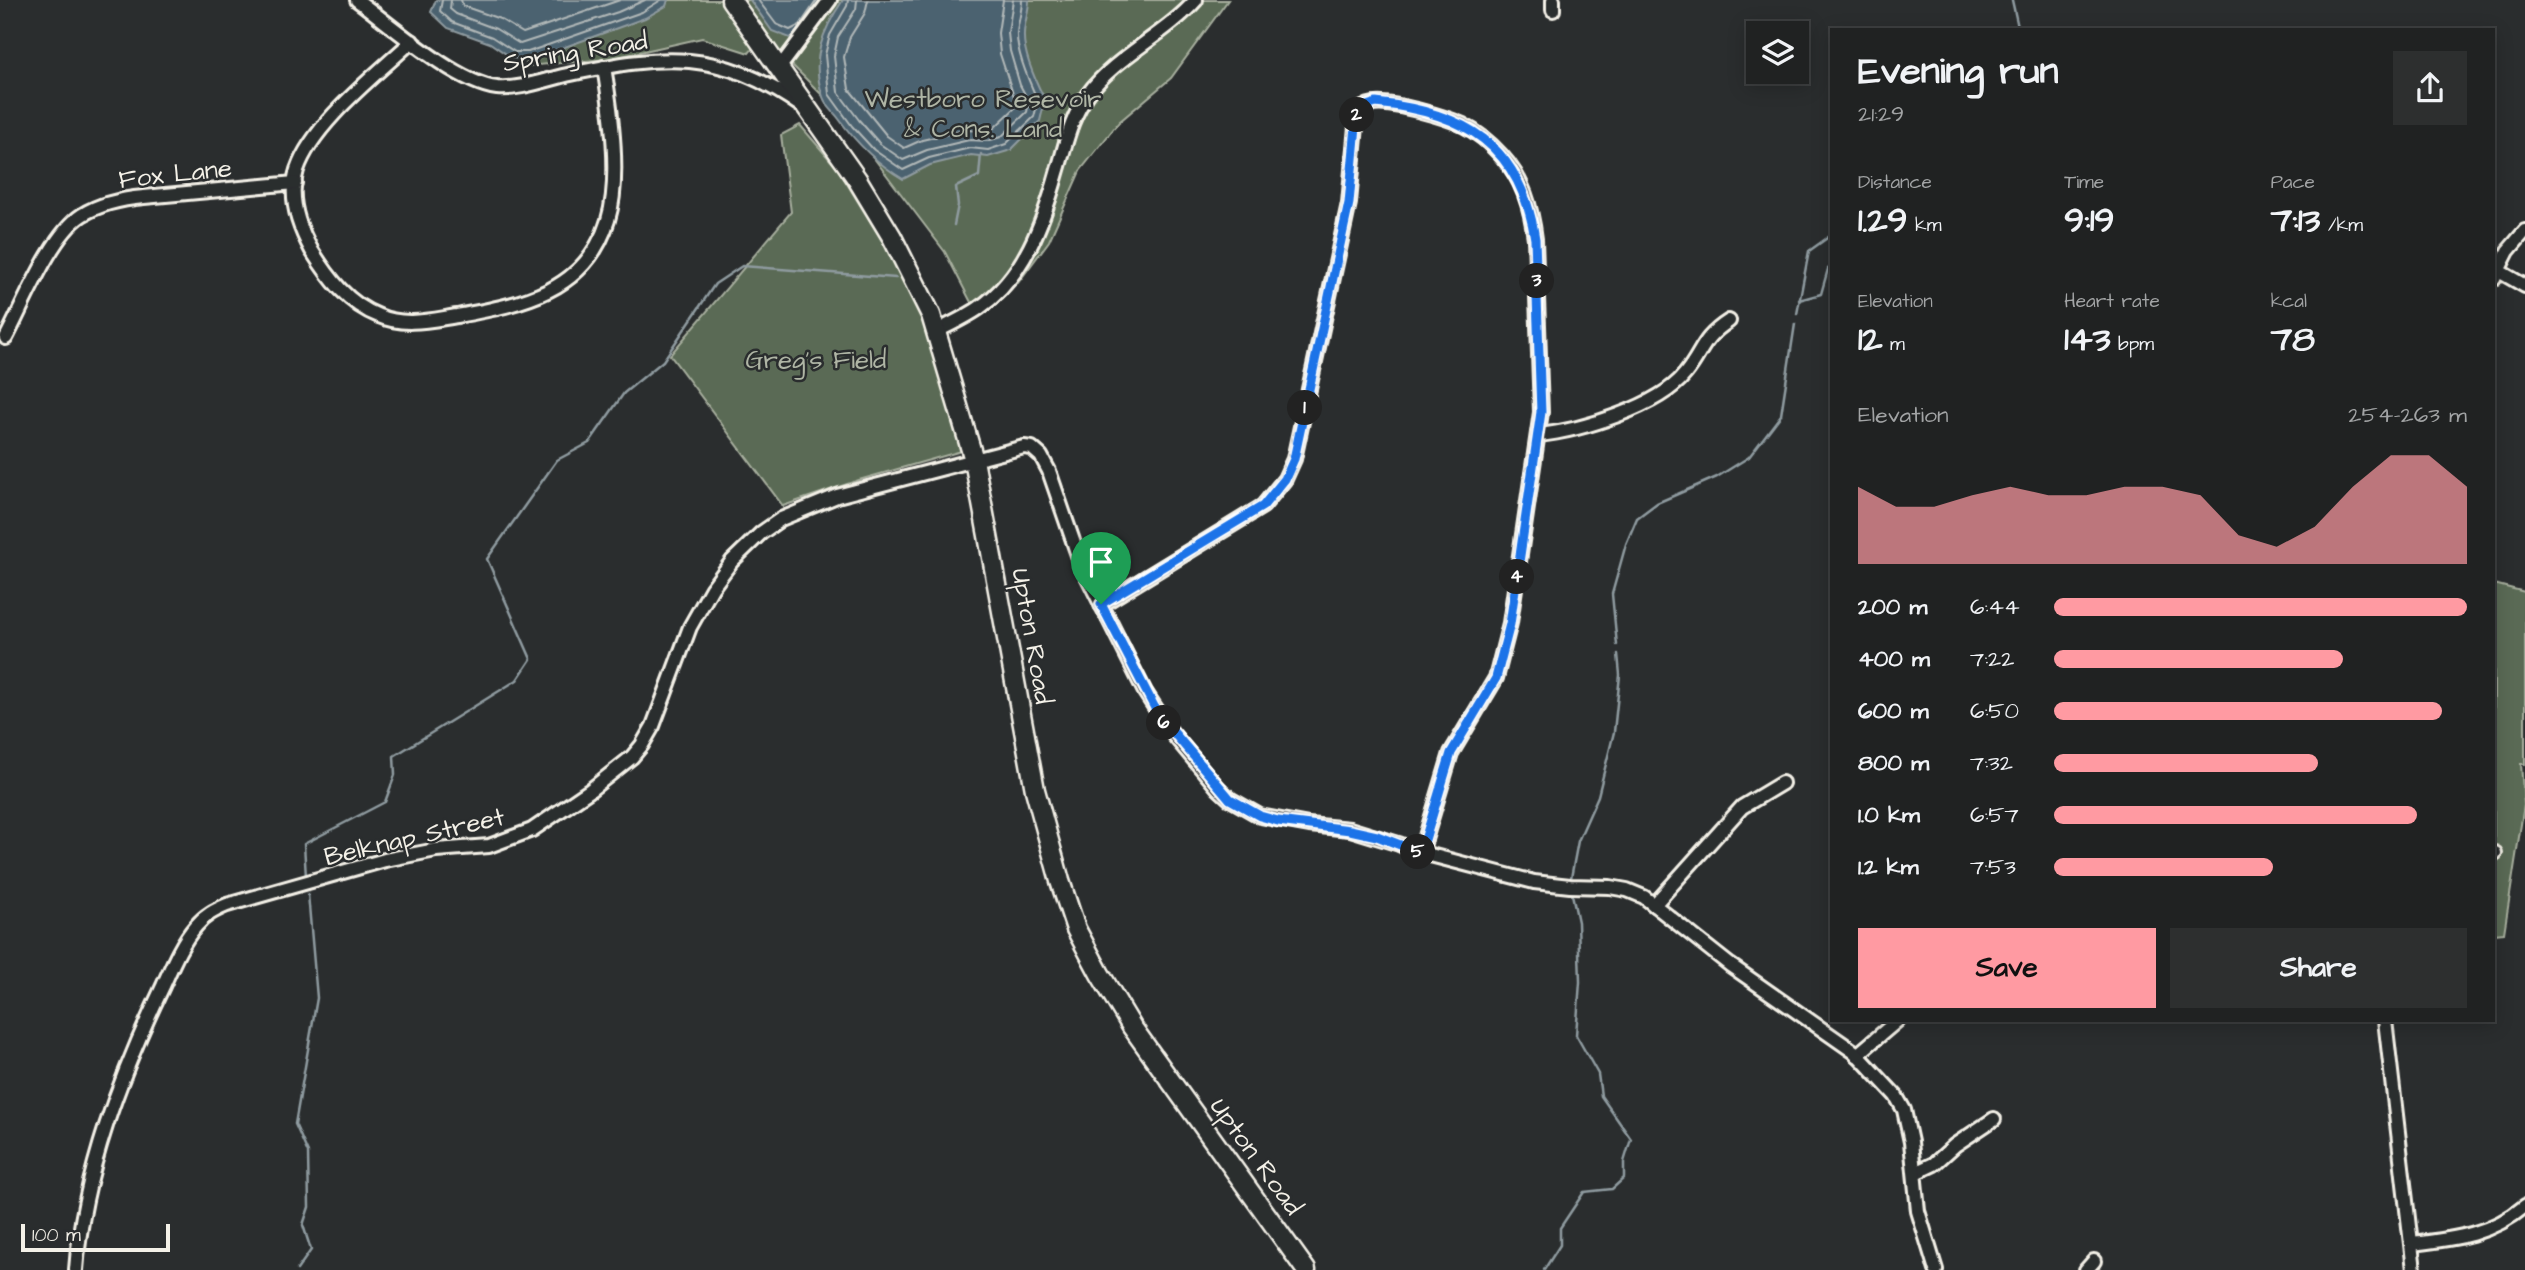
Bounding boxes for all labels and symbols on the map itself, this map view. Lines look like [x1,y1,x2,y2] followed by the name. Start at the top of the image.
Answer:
[500,23,650,83] street label: Spring Road
[865,81,1101,147] park label: Westboro Resevoir & Cons. Land
[1340,97,1374,132] pin: 2
[117,150,233,198] street label: Fox Lane
[1520,264,1554,298] pin: 3
[746,342,886,380] park label: Greg's Field
[1288,390,1322,426] pin: 1
[1071,532,1131,604] pin
[1500,560,1534,594] pin: 4
[1002,565,1062,707] street label: Upton Road
[1146,706,1182,740] pin: 6
[321,799,508,875] street label: Belknap Street
[1400,834,1436,870] pin: 5
[1201,1090,1311,1223] street label: Upton Road
[21,1221,170,1253] scale bar

